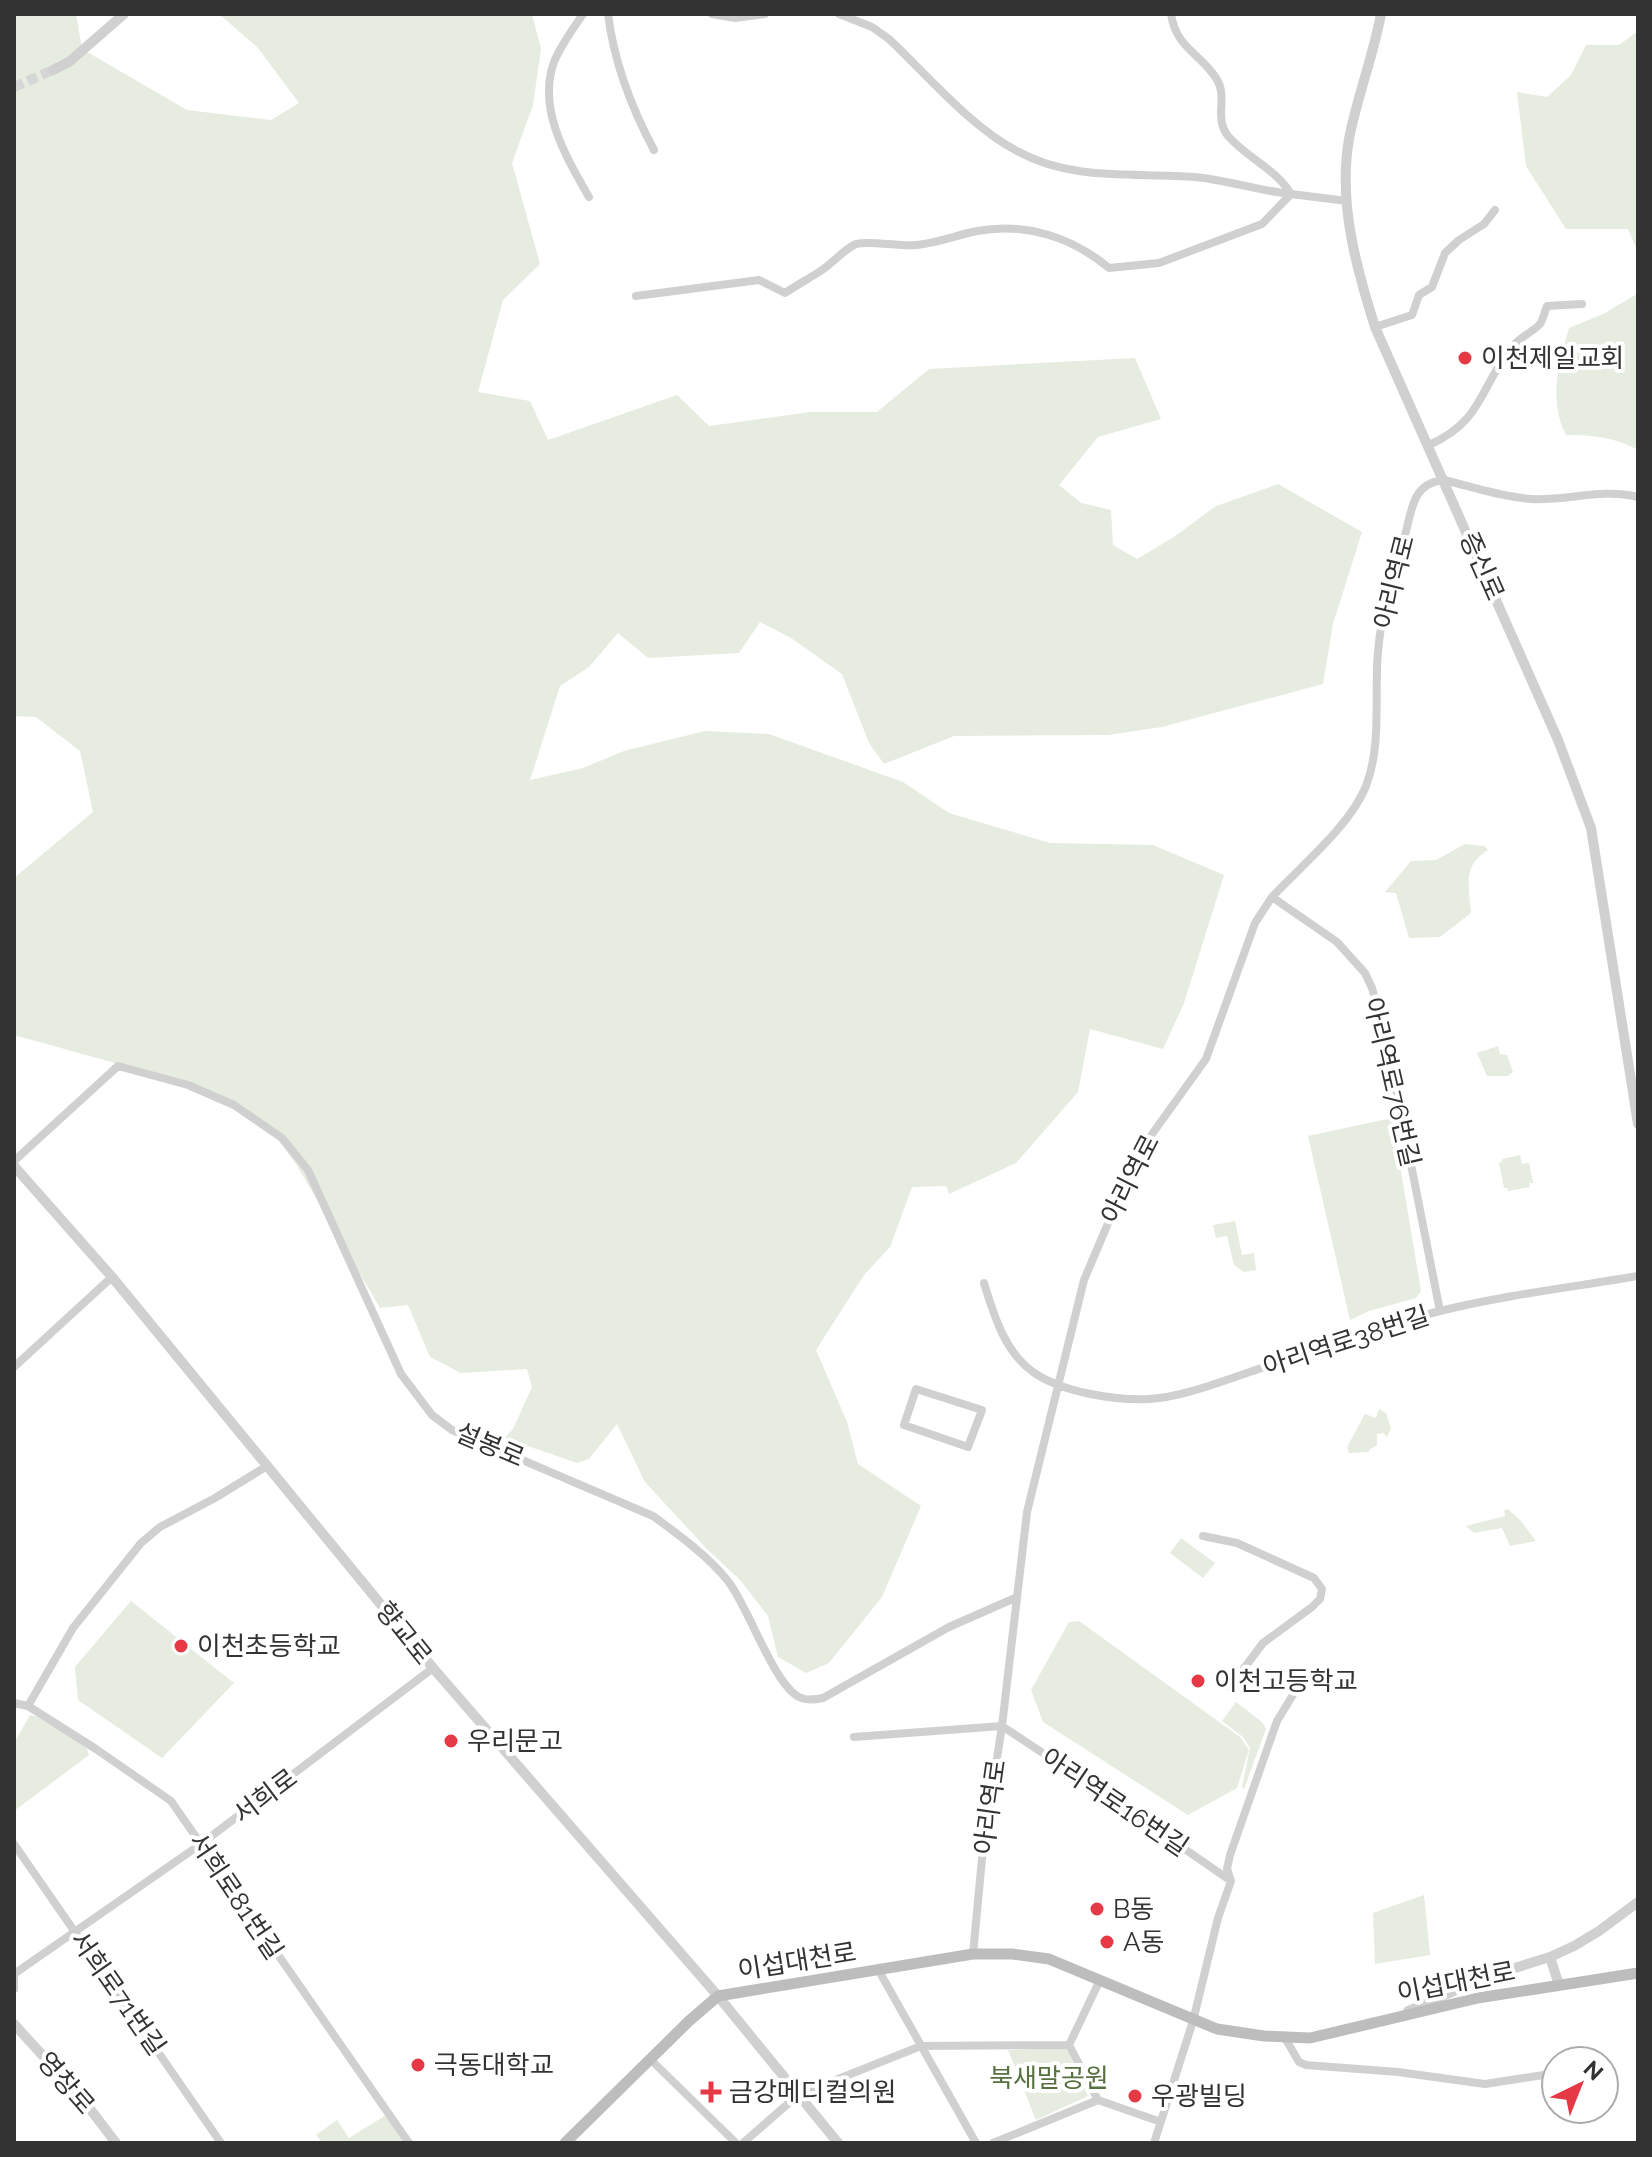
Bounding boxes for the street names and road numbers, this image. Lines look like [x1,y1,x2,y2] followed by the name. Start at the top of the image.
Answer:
[1454,527,1510,605] street label: 증신로
[1368,532,1420,632] street label: 아리역로
[1358,994,1426,1170] street label: 아리역로76번길
[1095,1130,1165,1228] street label: 아리역로
[1259,1300,1433,1382] street label: 아리역로38번길
[451,1417,529,1473] street label: 설봉로
[370,1596,438,1670] street label: 향교로
[1036,1742,1194,1862] street label: 아리역로16번길
[968,1758,1012,1856] street label: 아리역로
[227,1762,303,1830] street label: 서희로
[183,1827,289,1965] street label: 서희로81번길
[64,1925,172,2061] street label: 서희로71번길
[736,1937,858,1985] street label: 이섭대천로
[1394,1956,1518,2008] street label: 이섭대천로
[31,2046,101,2120] street label: 영창로

